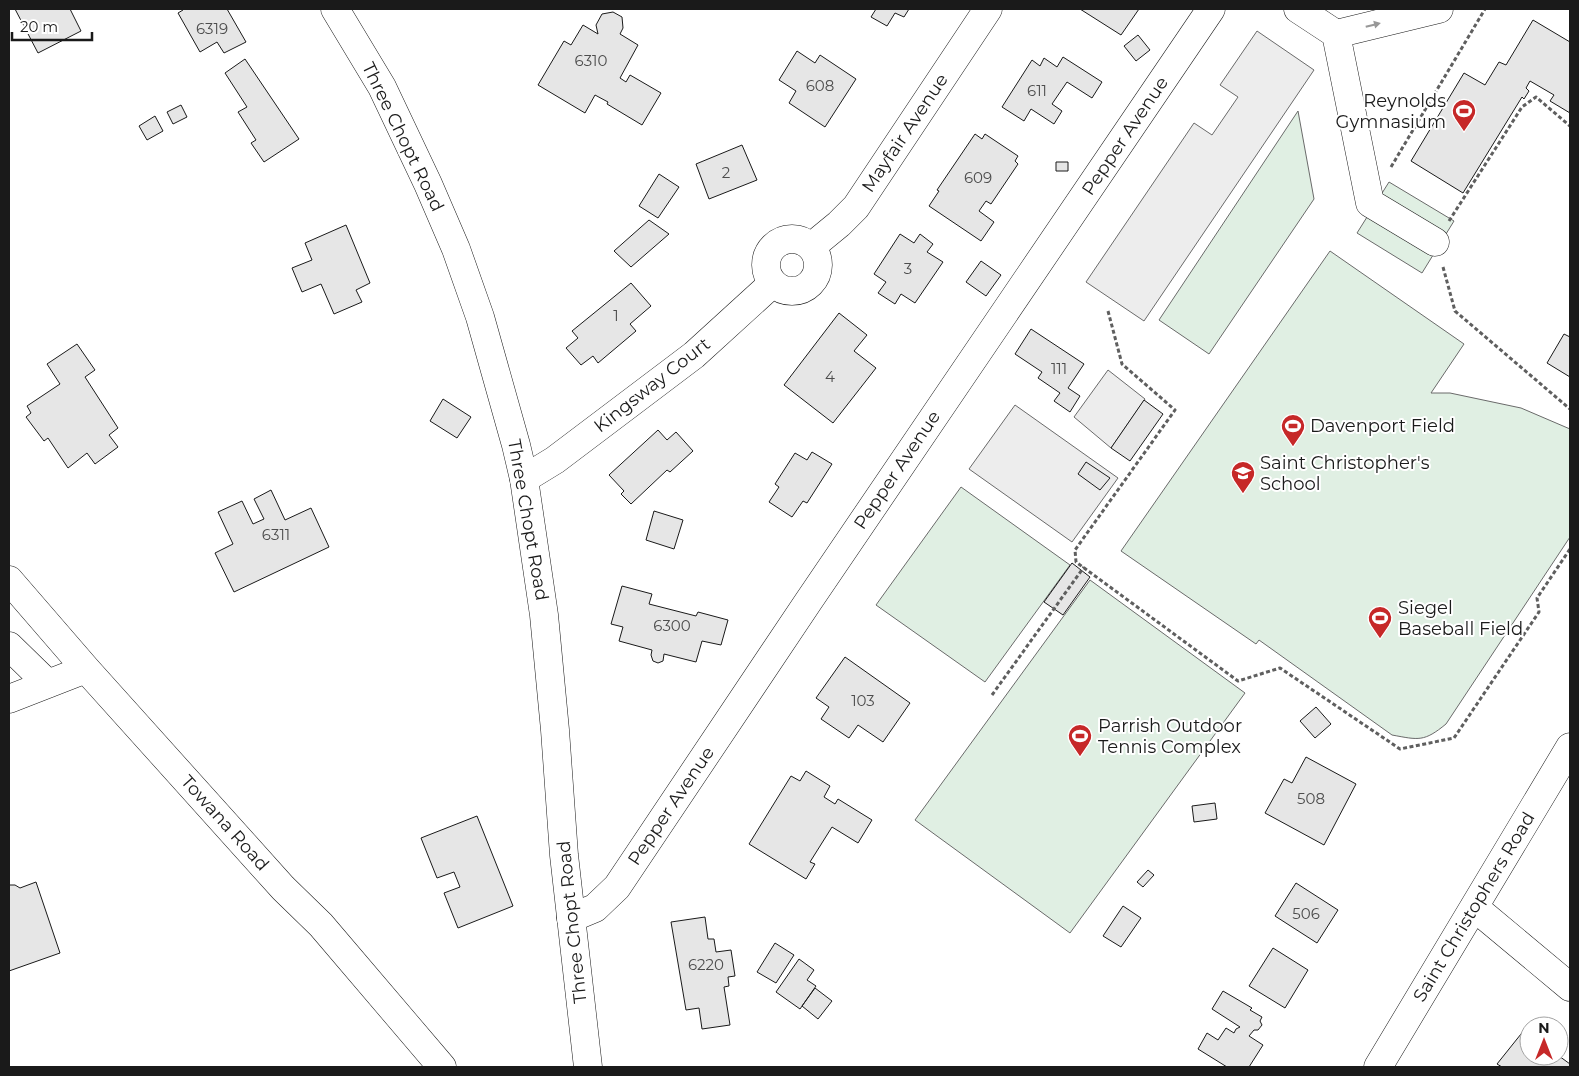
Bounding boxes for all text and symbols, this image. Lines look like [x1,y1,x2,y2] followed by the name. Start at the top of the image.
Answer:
[12,10,92,42] scale bar
[20,17,58,36] text: 20 m
[196,19,228,38] house number: 6319
[1365,21,1380,29] one-way arrow
[575,51,608,70] house number: 6310
[357,59,449,215] street label: Three Chopt Road
[857,69,953,197] street label: Mayfair Avenue
[1077,72,1173,200] street label: Pepper Avenue
[806,76,834,95] house number: 608
[1027,81,1047,100] house number: 611
[1336,90,1446,133] place label: Reynolds Gymnasium
[1451,98,1477,132] sports icon: Reynolds Gymnasium
[722,163,730,182] house number: 2
[964,168,992,187] house number: 609
[904,259,912,278] house number: 3
[613,306,619,325] house number: 1
[589,333,715,437] street label: Kingsway Court
[1051,359,1067,378] house number: 111
[825,367,835,386] house number: 4
[849,406,945,534] street label: Pepper Avenue
[1280,413,1306,447] sports icon: Davenport Field
[1310,415,1455,437] place label: Davenport Field
[503,438,553,602] street label: Three Chopt Road
[1260,452,1430,495] place label: Saint Christopher's School
[1230,460,1256,494] school or university icon: Saint Christopher's School
[262,525,290,544] house number: 6311
[1398,597,1523,640] place label: Siegel Baseball Field
[1367,605,1393,639] sports icon: Siegel Baseball Field
[653,616,691,635] house number: 6300
[851,691,875,710] house number: 103
[1098,715,1242,758] place label: Parrish Outdoor Tennis Complex
[1067,723,1093,757] sports icon: Parrish Outdoor Tennis Complex
[623,742,719,870] street label: Pepper Avenue
[176,771,274,875] street label: Towana Road
[1297,789,1325,808] house number: 508
[1409,808,1539,1006] street label: Saint Christophers Road
[553,840,591,1004] street label: Three Chopt Road
[1292,904,1320,923] house number: 506
[688,955,724,974] house number: 6220
[1519,1016,1569,1066] north arrow
[1538,1019,1550,1037] text: N

